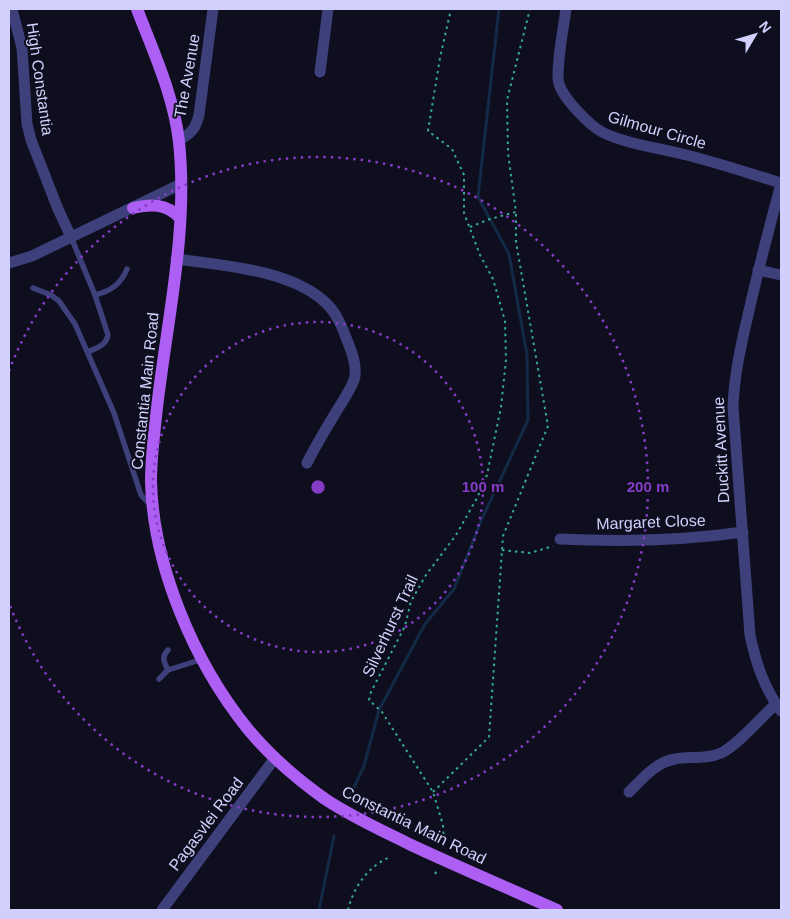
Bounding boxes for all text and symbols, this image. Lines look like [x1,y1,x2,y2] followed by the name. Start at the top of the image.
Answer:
[730,10,780,60] north arrow
[756,18,775,36] text: N
[24,21,56,137] street label: High Constantia
[171,33,203,119] street label: The Avenue
[606,108,708,152] street label: Gilmour Circle
[128,311,162,471] street label: Constantia Main Road
[710,396,732,504] street label: Duckitt Avenue
[309,478,327,496] centre of rings
[462,478,504,495] text: 100 m
[627,478,669,495] text: 200 m
[596,512,706,532] street label: Margaret Close
[359,572,421,680] street label: Silverhurst Trail
[165,774,247,874] street label: Pagasvlei Road
[339,783,489,867] street label: Constantia Main Road

